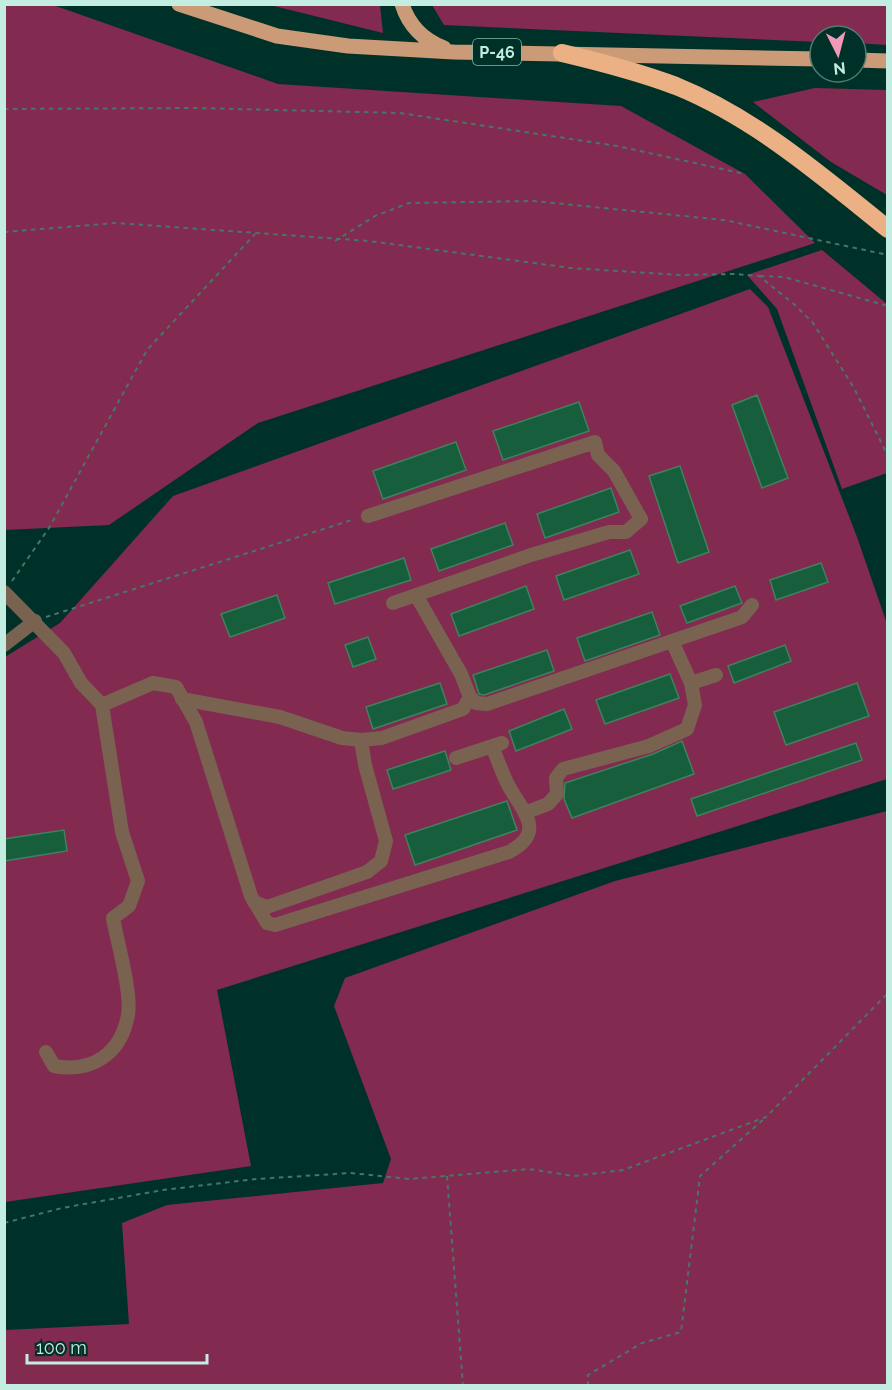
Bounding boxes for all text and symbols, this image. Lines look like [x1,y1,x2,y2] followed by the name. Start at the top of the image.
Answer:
[808,24,868,84] north arrow
[473,39,521,65] road number: Р-46
[832,58,847,79] text: N
[27,1327,207,1365] scale bar
[36,1337,87,1358] text: 100 m

